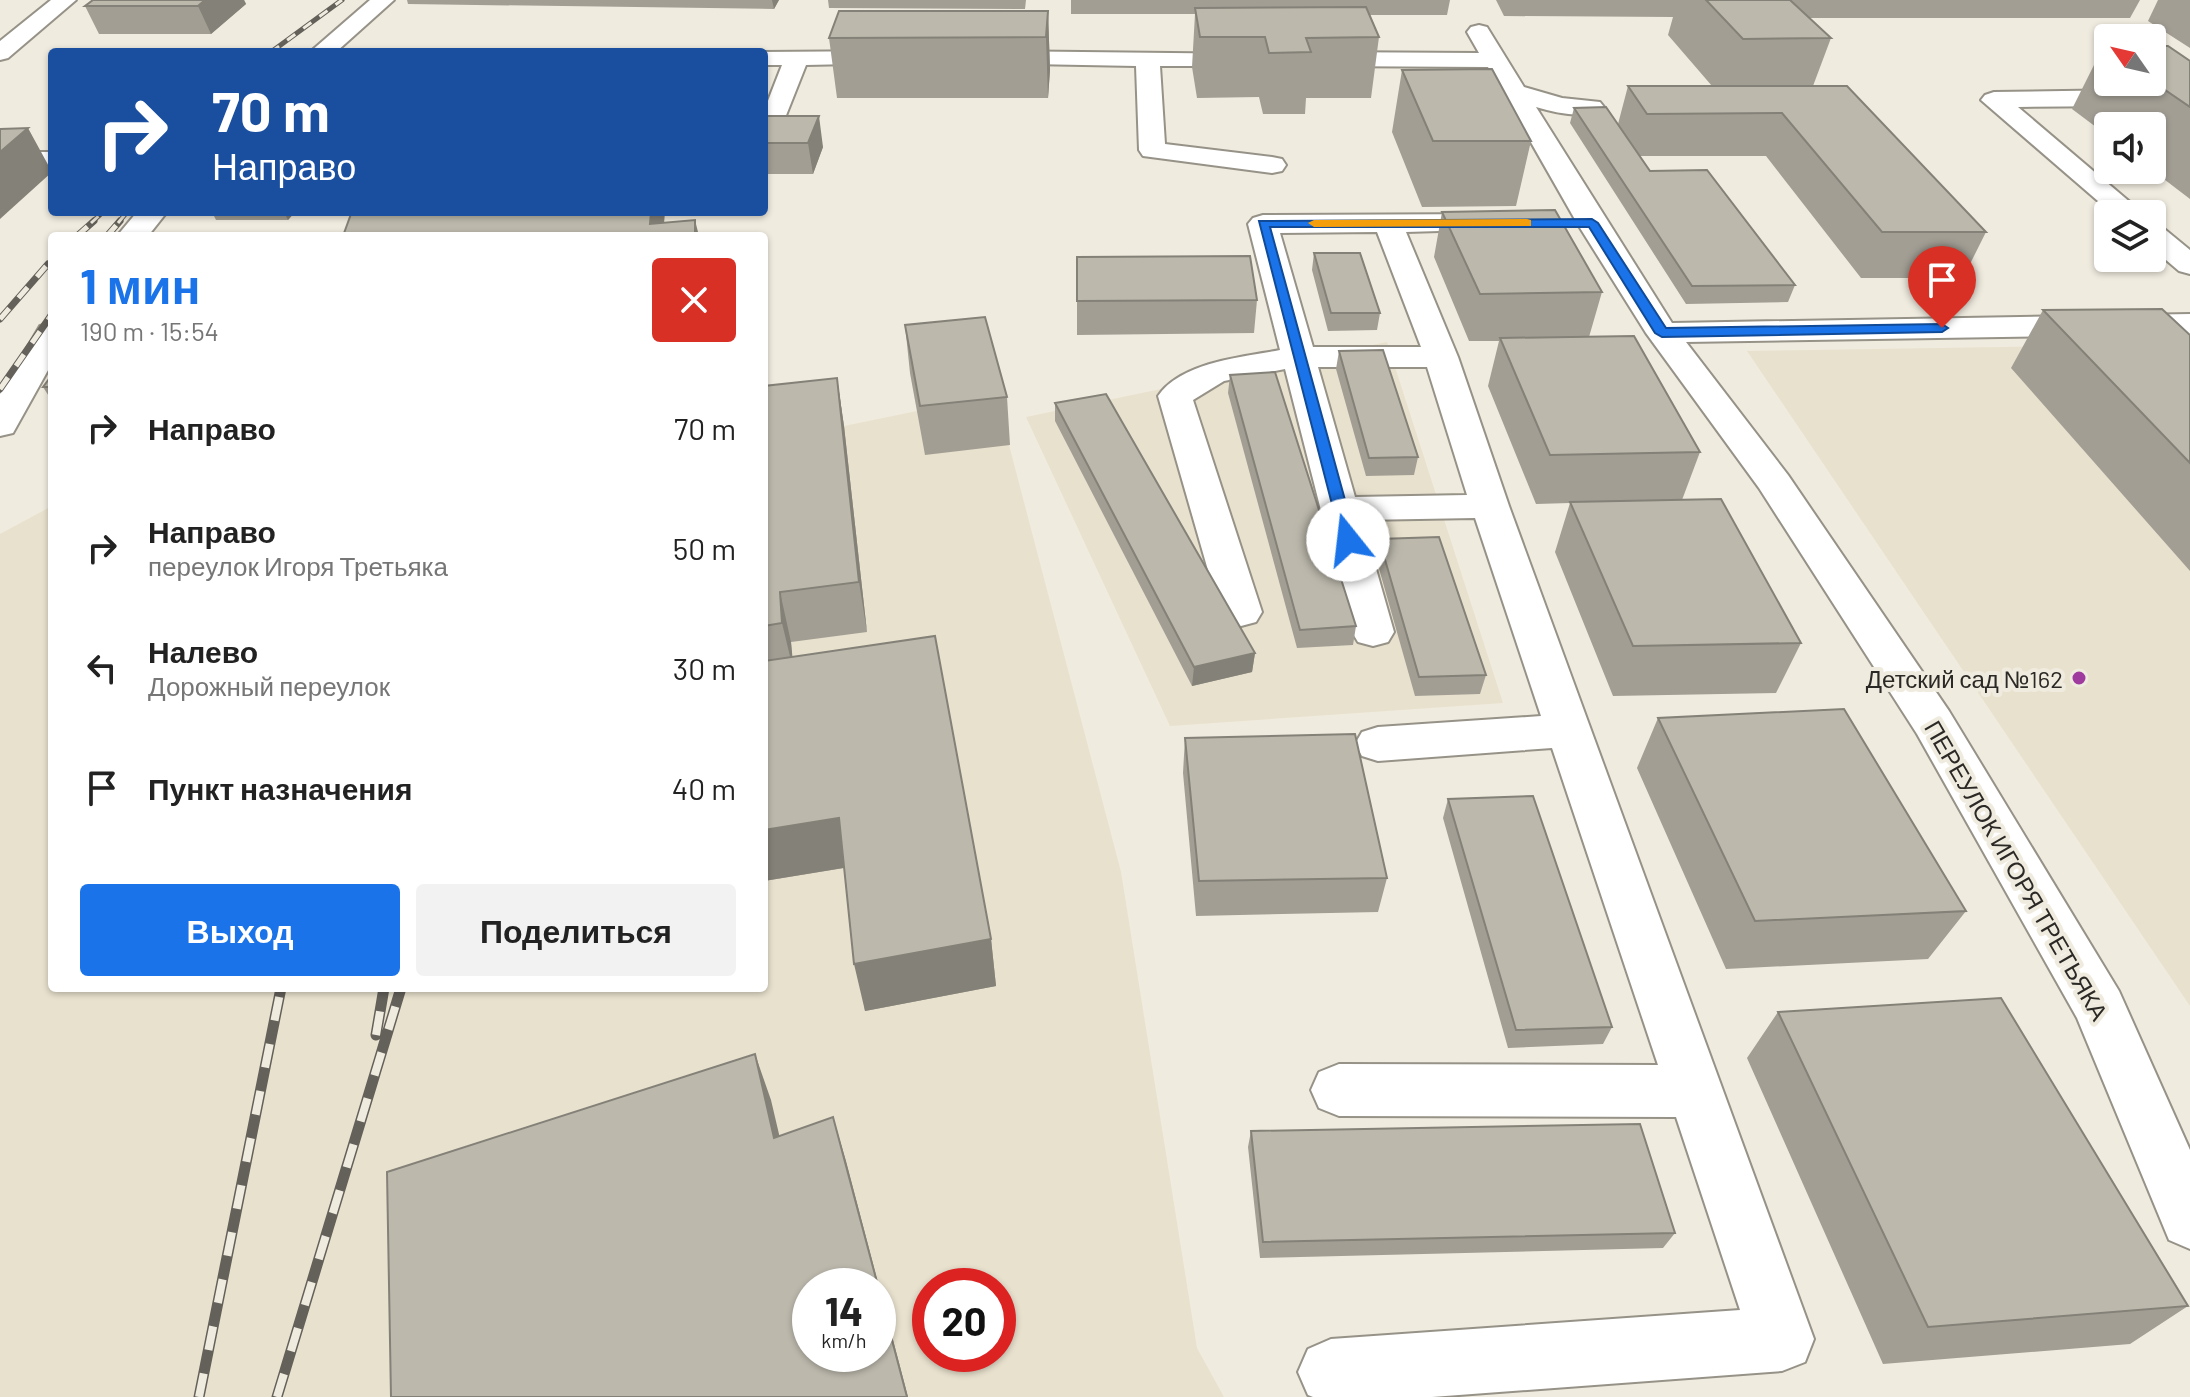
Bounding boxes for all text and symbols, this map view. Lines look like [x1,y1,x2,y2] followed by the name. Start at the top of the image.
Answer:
[2094,24,2166,96] north arrow
[2094,24,2166,272] map controls
[212,76,330,143] text: 70 m
[80,80,184,184] icon: right
[2094,112,2166,184] button: sound
[212,144,356,187] text: Направо
[2094,200,2166,272] button: layers
[1908,246,1976,328] pin
[80,256,201,314] text: 1 мин
[652,258,736,342] button: close
[1920,258,1964,302] icon: arrive
[80,315,219,346] text: 190 m · 15:54
[80,406,124,450] icon: right
[148,410,276,446] text: Направо
[674,410,736,446] text: 70 m
[1306,498,1390,582] position arrow
[148,513,276,549] text: Направо
[80,526,124,570] icon: right
[673,530,736,566] text: 50 m
[148,550,448,581] text: переулок Игоря Третьяка
[148,633,258,669] text: Налево
[80,646,124,690] icon: left
[673,650,736,686] text: 30 m
[1866,664,2063,693] place label: Детский сад №162
[2070,669,2088,687] marker: Детский сад №162
[148,670,390,701] text: Дорожный переулок
[1919,715,2115,1025] street label: ПЕРЕУЛОК ИГОРЯ ТРЕТЬЯКА
[80,766,124,810] icon: arrive
[148,770,412,806] text: Пункт назначения
[672,770,736,806] text: 40 m
[80,884,400,976] button: Выход
[416,884,736,976] button: Поделиться
[912,1268,1016,1372] speed limit sign: 20
[825,1286,863,1334] text: 14
[821,1328,867,1352] text: km/h

